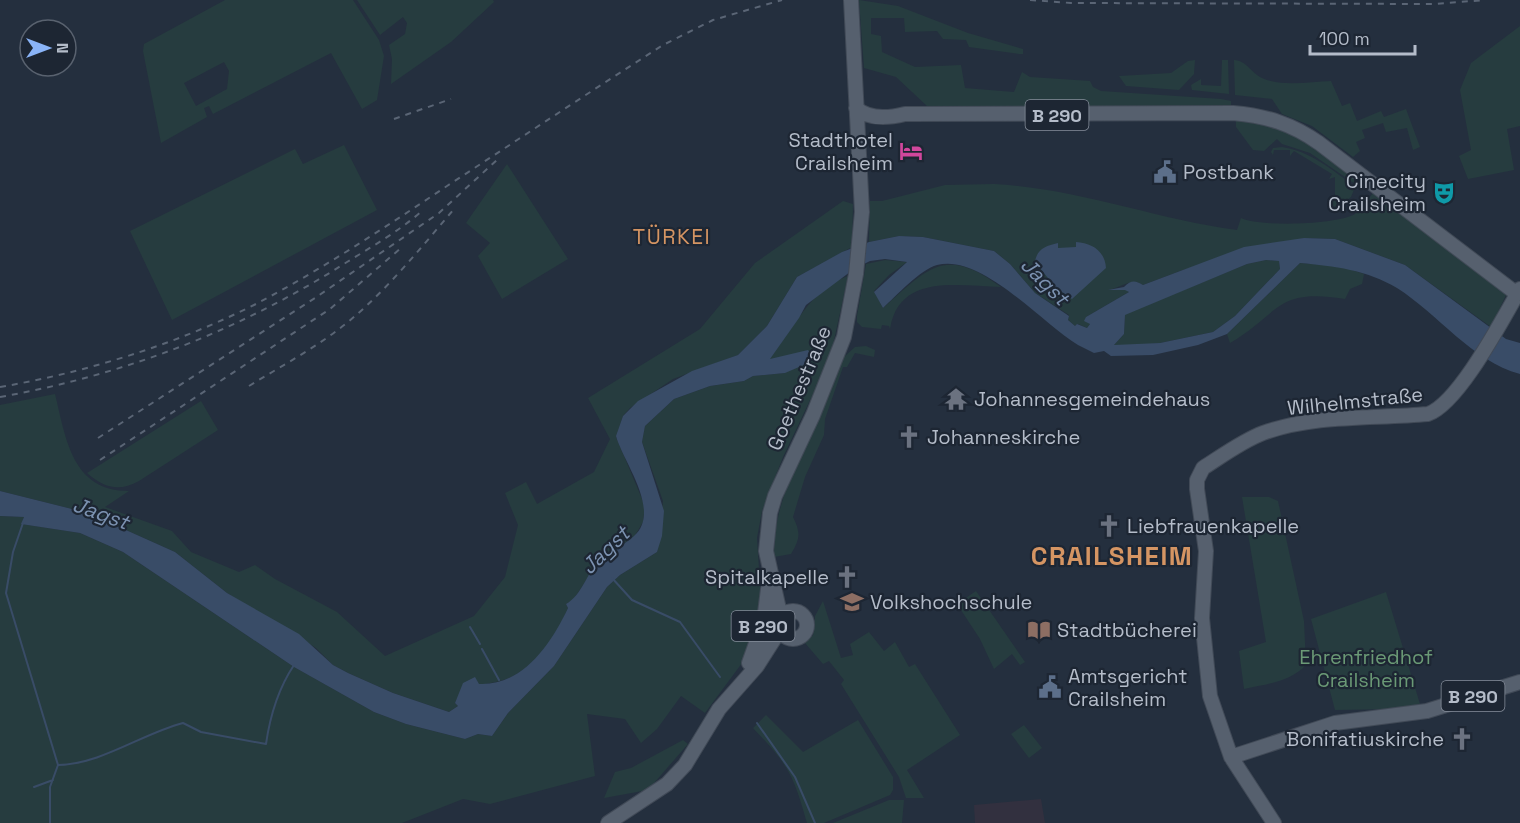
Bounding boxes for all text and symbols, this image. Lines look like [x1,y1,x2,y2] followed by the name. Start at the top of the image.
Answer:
[18,18,78,78] north arrow
[1310,18,1415,56] scale bar
[1319,27,1370,50] text: 100 m
[52,43,73,53] text: N
[1026,100,1088,130] road number: B 290
[788,127,893,176] place label: Stadthotel Crailsheim
[898,138,924,164] hotel icon: Stadthotel Crailsheim
[1152,159,1178,185] public building icon: Postbank
[1183,159,1274,185] place label: Postbank
[1328,168,1426,217] place label: Cinecity Crailsheim
[1431,180,1457,206] theatre icon: Cinecity Crailsheim
[633,223,711,250] district label: TÜRKEI
[1015,251,1077,313] water label: Jagst
[761,322,837,454] street label: Goethestraße
[1286,381,1424,421] street label: Wilhelmstraße
[943,386,969,412] temple icon: Johannesgemeindehaus
[974,386,1210,412] place label: Johannesgemeindehaus
[896,424,922,450] church icon: Johanneskirche
[927,424,1080,450] place label: Johanneskirche
[69,490,135,536] water label: Jagst
[1096,513,1122,539] church icon: Liebfrauenkapelle
[1127,513,1299,539] place label: Liebfrauenkapelle
[575,519,637,580] water label: Jagst
[1031,539,1193,573] district label: CRAILSHEIM
[705,564,829,590] place label: Spitalkapelle
[834,564,860,590] church icon: Spitalkapelle
[839,589,865,615] school or university icon: Volkshochschule
[870,589,1032,615] place label: Volkshochschule
[732,611,795,641] road number: B 290
[1026,617,1052,643] library icon: Stadtbücherei
[1057,617,1197,643] place label: Stadtbücherei
[1299,644,1433,693] park label: Ehrenfriedhof Crailsheim
[1068,663,1188,712] place label: Amtsgericht Crailsheim
[1037,674,1063,700] public building icon: Amtsgericht Crailsheim
[1442,681,1504,711] road number: B 290
[1286,726,1444,752] place label: Bonifatiuskirche
[1449,726,1475,752] church icon: Bonifatiuskirche

